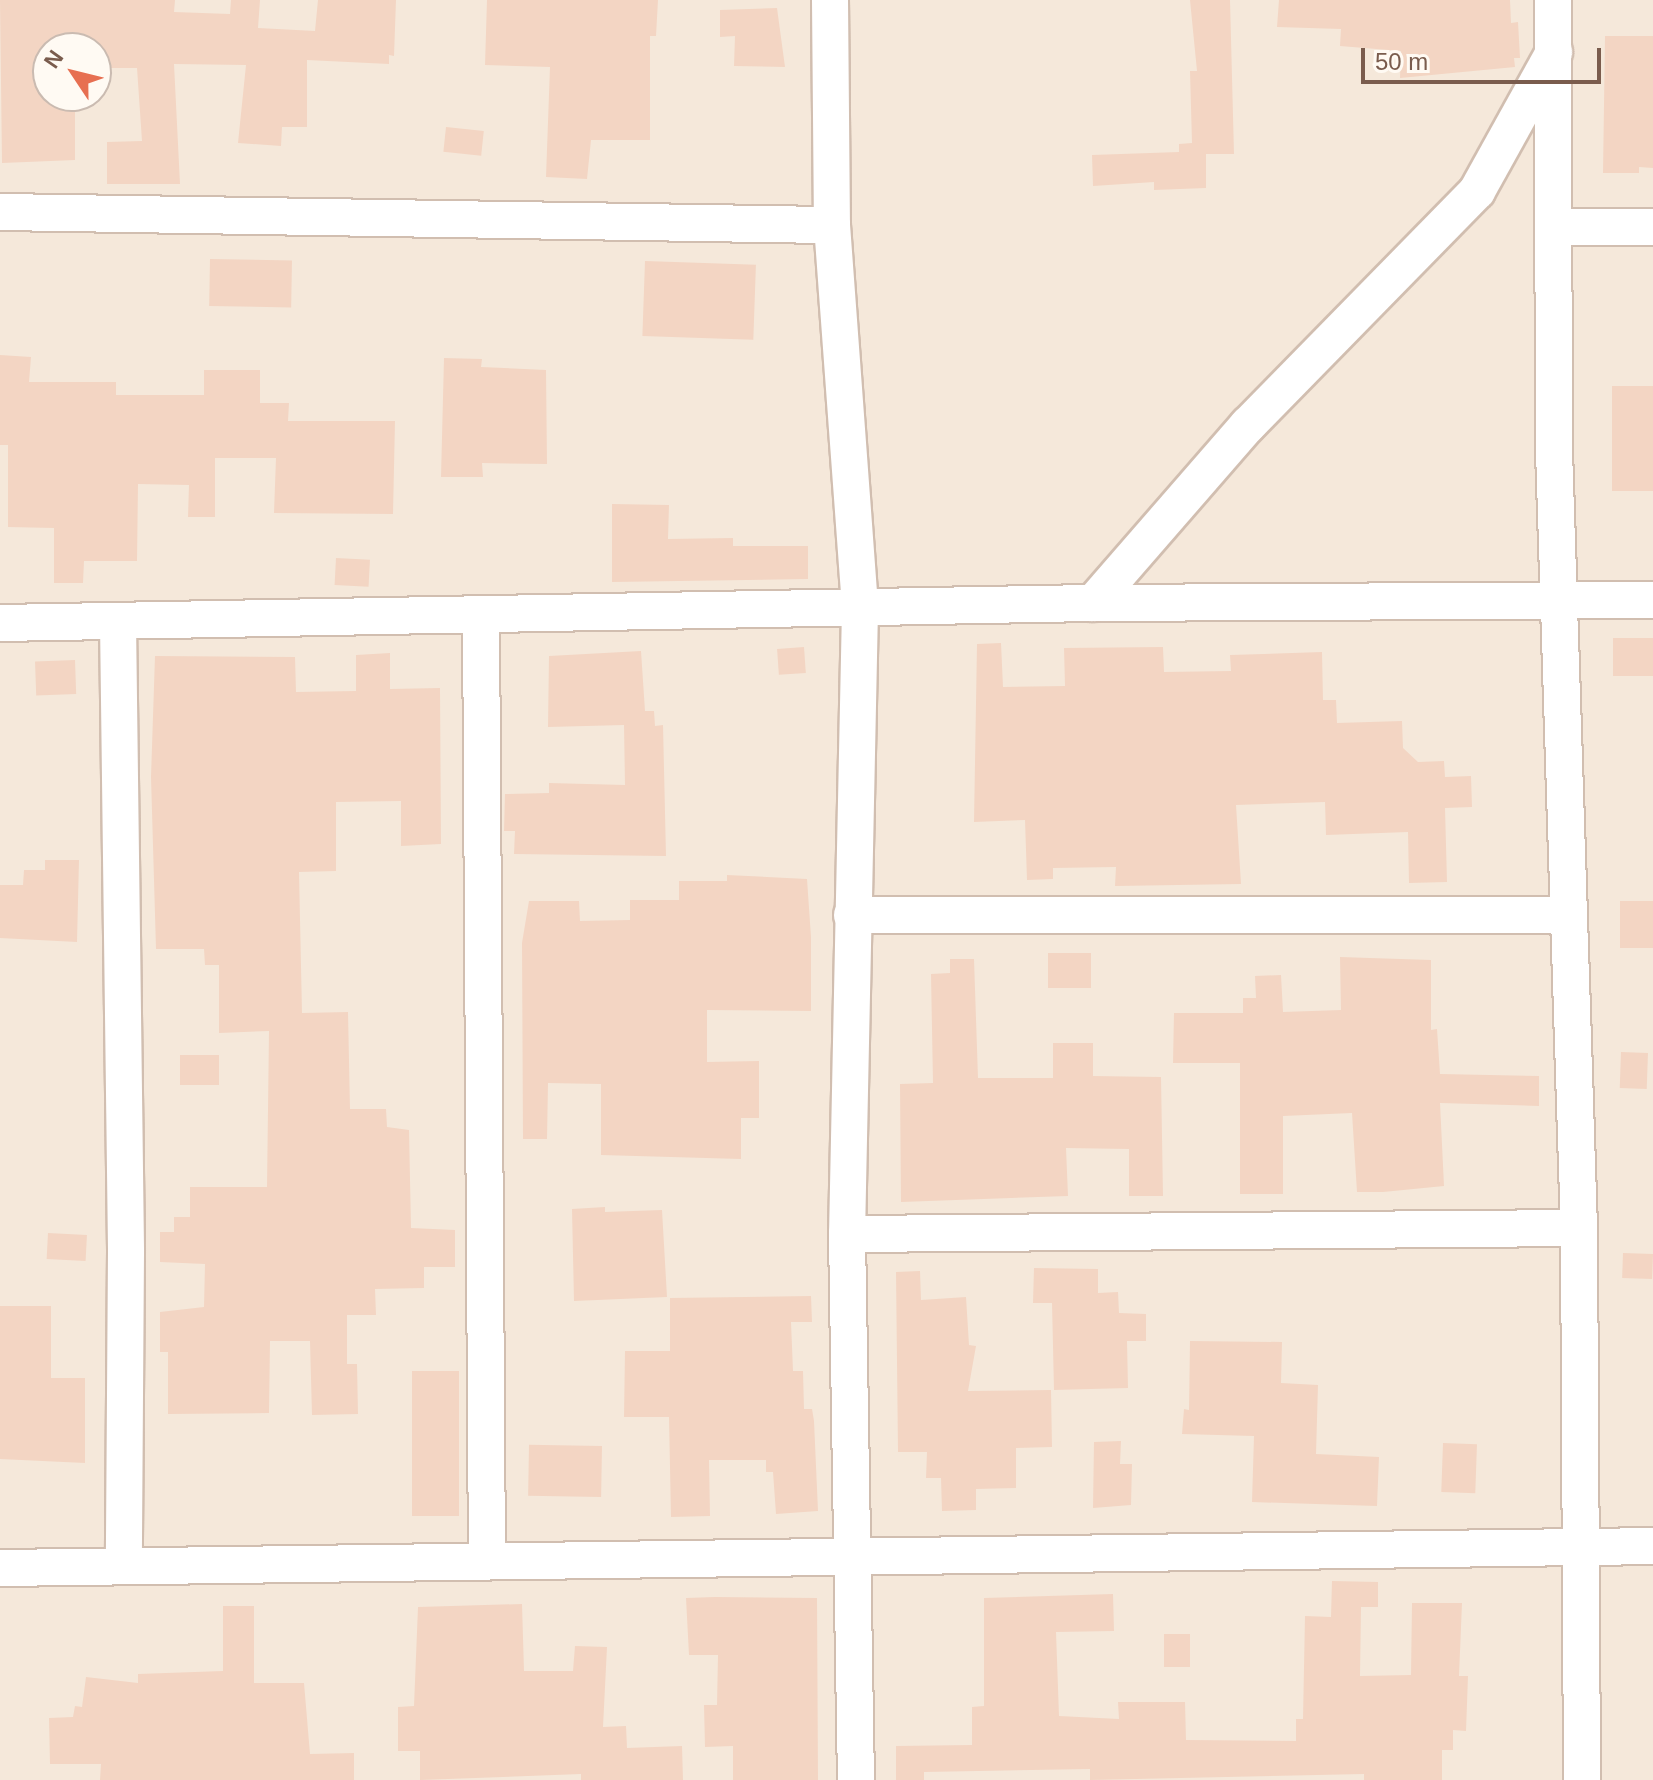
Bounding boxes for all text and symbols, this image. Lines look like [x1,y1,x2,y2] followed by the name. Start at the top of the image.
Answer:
[32,32,112,112] north arrow
[1365,32,1605,82] scale bar
[39,45,68,73] text: N
[1375,48,1428,75] text: 50 m

